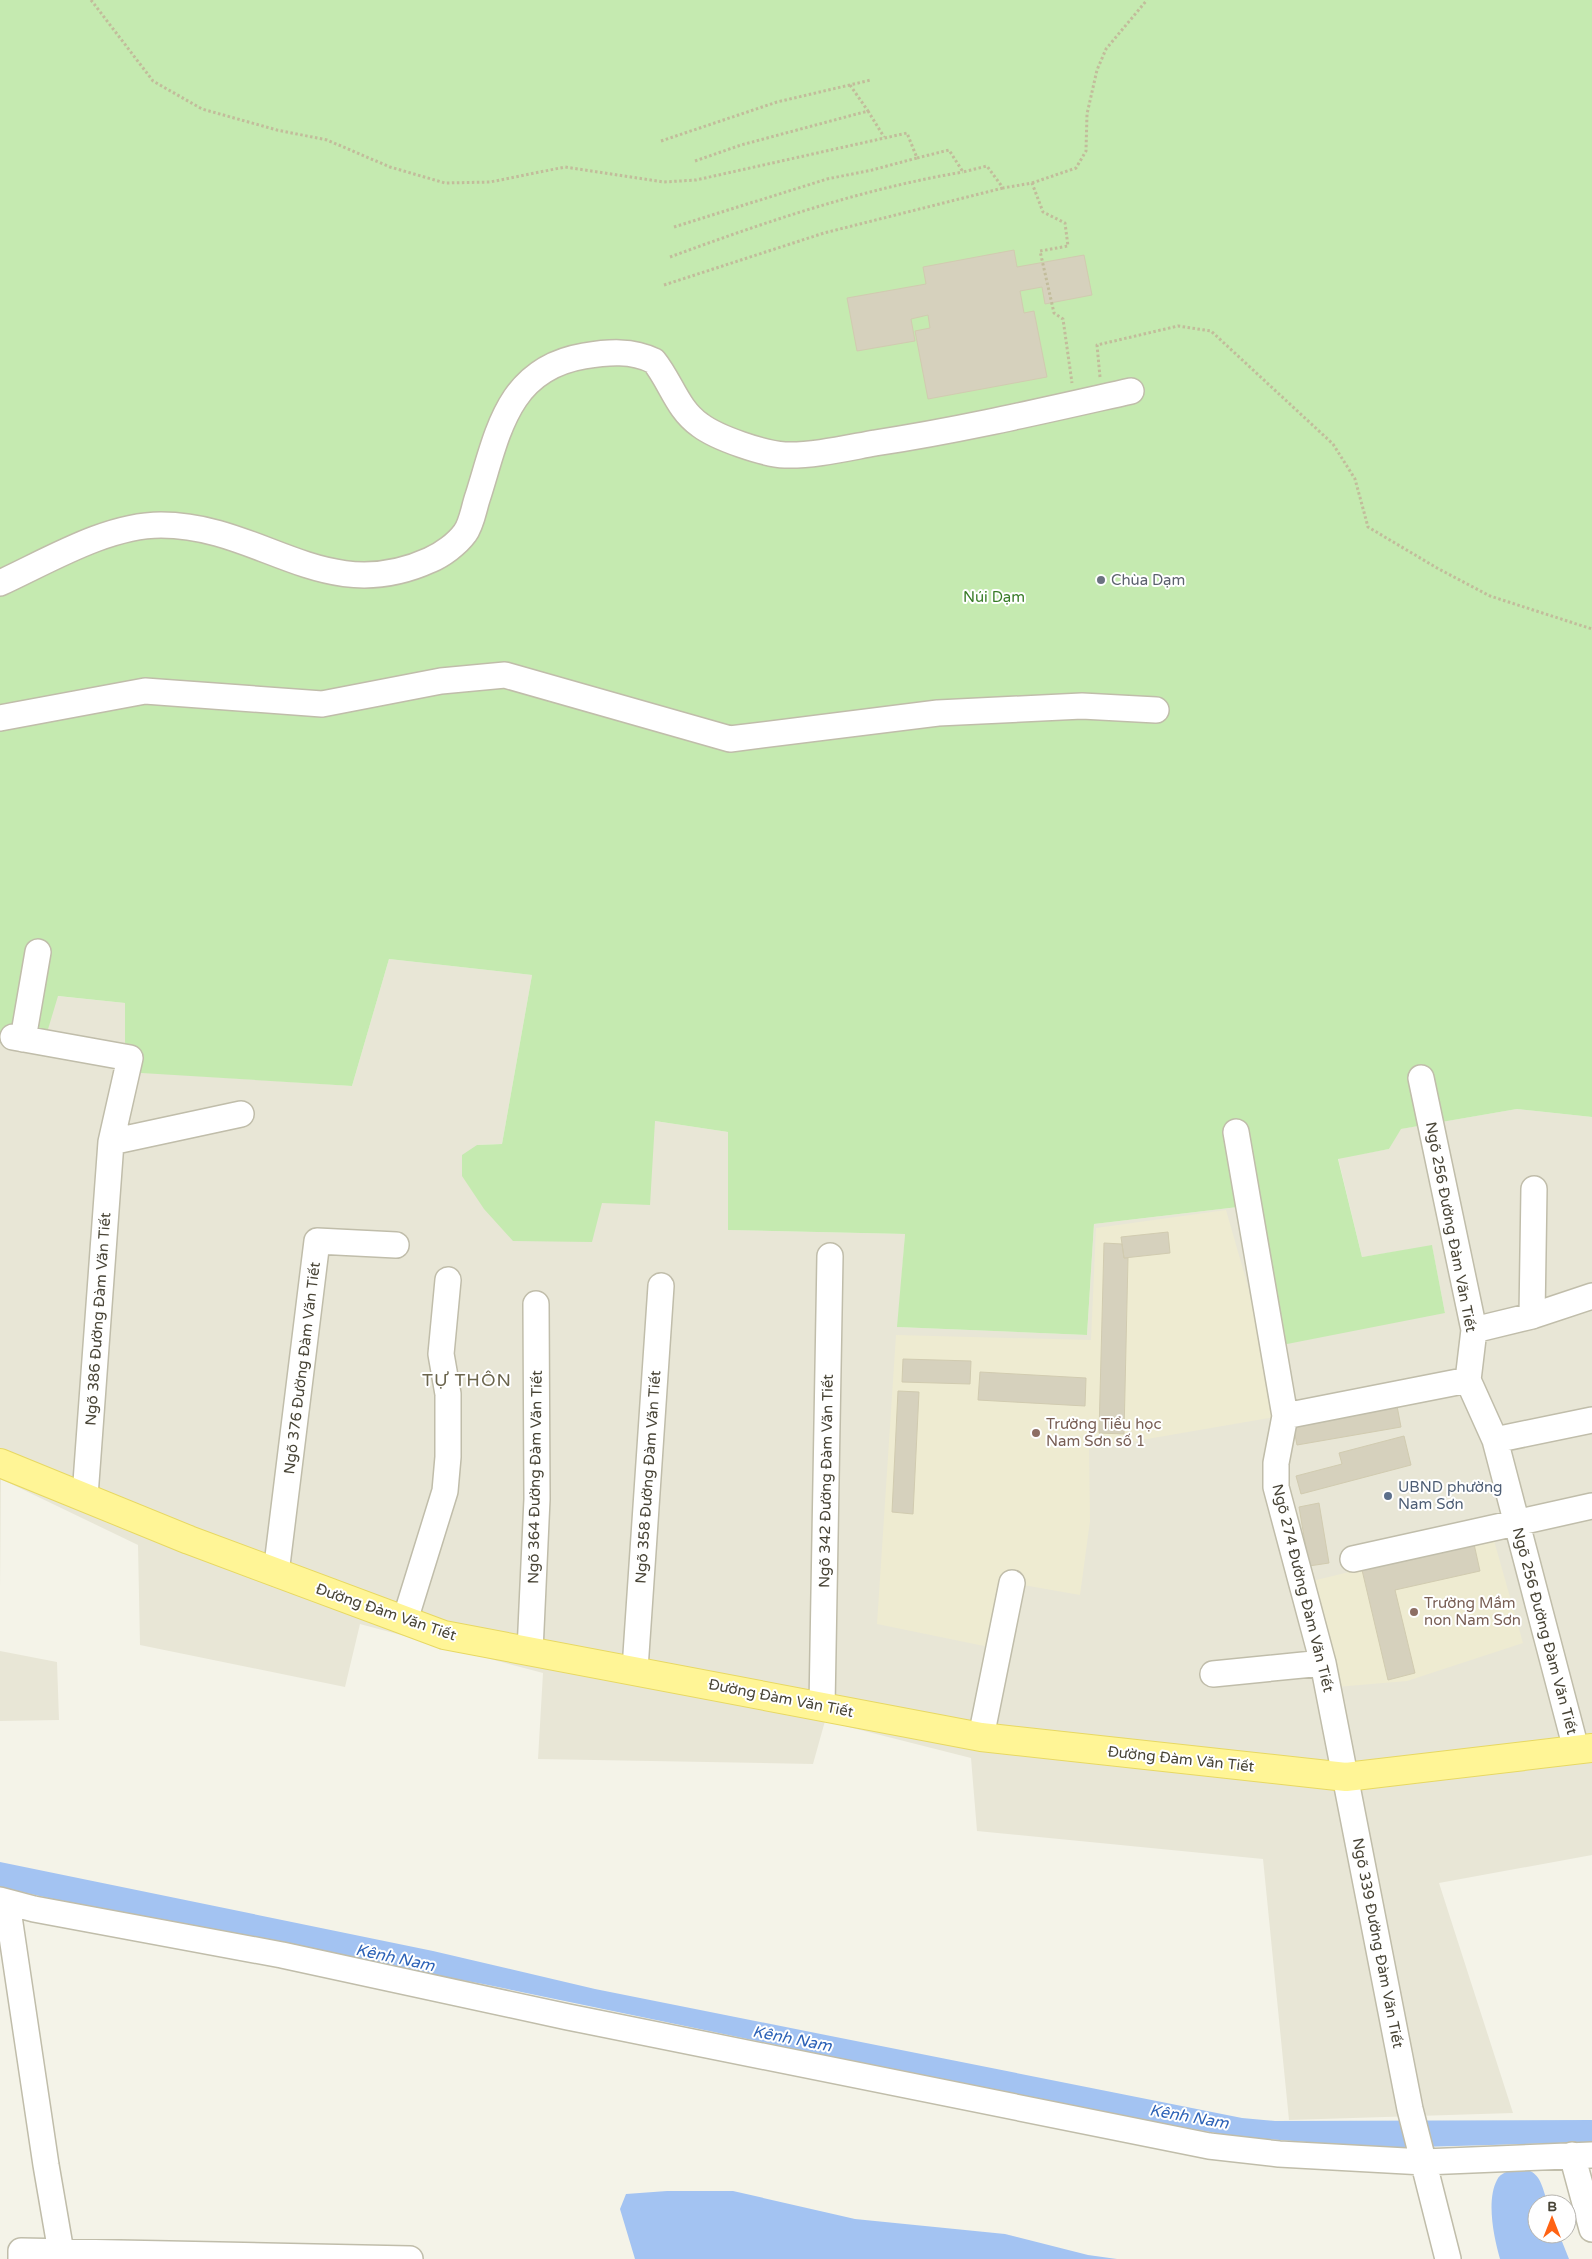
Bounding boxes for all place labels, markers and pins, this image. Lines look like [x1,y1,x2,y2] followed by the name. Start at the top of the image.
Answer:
[1111,571,1185,589] place label: Chùa Dạm
[1095,574,1107,586] marker: Chùa Dạm
[1046,1415,1161,1450] place label: Trường Tiểu học Nam Sơn số 1
[1030,1427,1042,1439] marker: Trường Tiểu học Nam Sơn số 1
[1398,1478,1503,1513] place label: UBND phường Nam Sơn
[1382,1490,1394,1502] marker: UBND phường Nam Sơn
[1424,1594,1521,1629] place label: Trường Mầm non Nam Sơn
[1408,1606,1420,1618] marker: Trường Mầm non Nam Sơn

